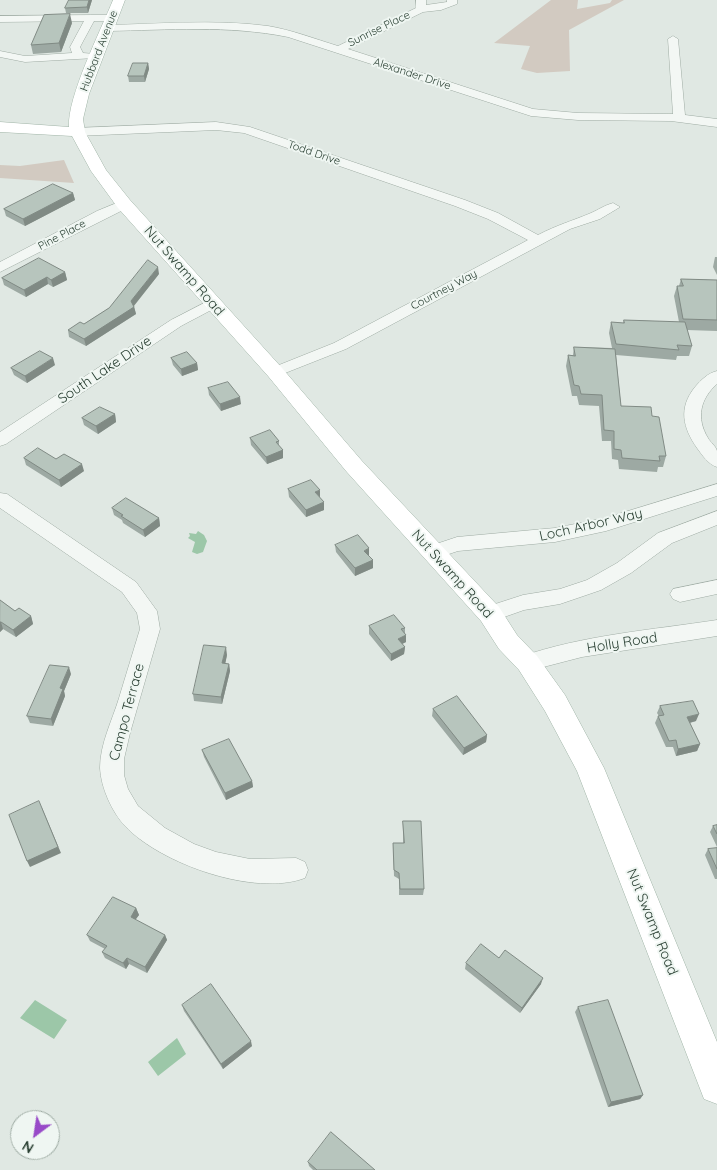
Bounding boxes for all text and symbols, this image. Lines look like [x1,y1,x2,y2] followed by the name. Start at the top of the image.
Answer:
[346,8,412,50] street label: Sunrise Place
[78,9,120,93] street label: Hubbard Avenue
[372,55,452,93] street label: Alexander Drive
[286,138,342,168] street label: Todd Drive
[36,217,88,253] street label: Pine Place
[140,223,228,319] street label: Nut Swamp Road
[409,267,479,313] street label: Courtney Way
[55,332,155,408] street label: South Lake Drive
[538,505,644,545] street label: Loch Arbor Way
[408,526,496,622] street label: Nut Swamp Road
[585,629,659,657] street label: Holly Road
[106,661,148,763] street label: Campo Terrace
[623,866,681,978] street label: Nut Swamp Road
[10,1110,60,1160] north arrow
[19,1137,37,1157] text: N

